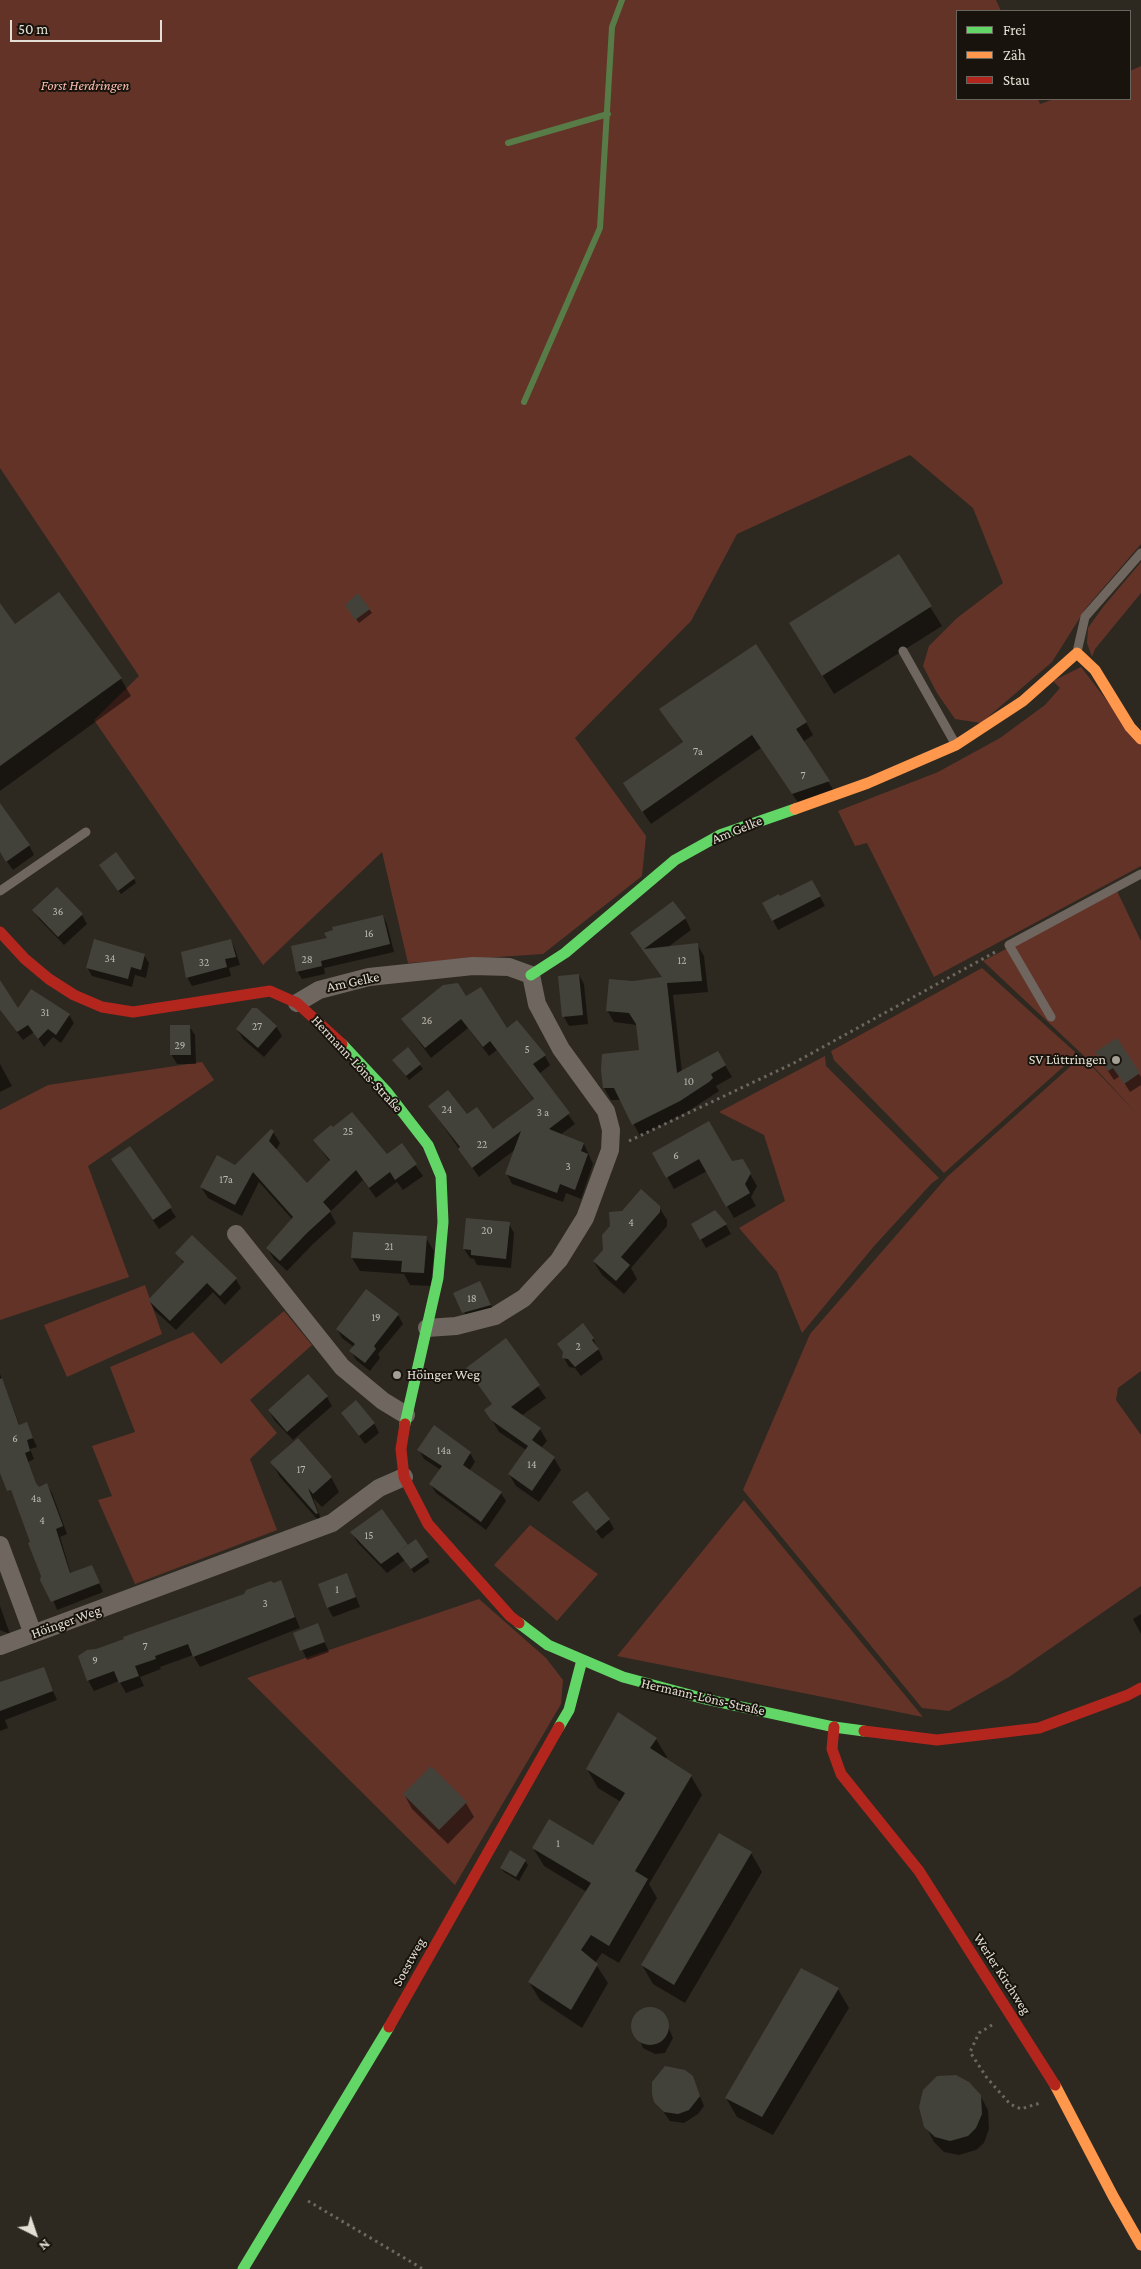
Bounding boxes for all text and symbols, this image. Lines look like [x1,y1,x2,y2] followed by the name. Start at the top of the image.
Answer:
[12,10,165,42] scale bar
[956,10,1131,100] legend
[18,21,48,37] text: 50 m
[1003,22,1026,38] text: Frei
[1003,47,1026,63] text: Zäh
[1003,72,1030,88] text: Stau
[41,78,129,94] park label: Forst Herdringen
[693,745,703,759] house number: 7a
[800,769,806,783] house number: 7
[709,812,765,848] street label: Am Gelke
[53,905,63,919] house number: 36
[364,927,374,941] house number: 16
[105,952,115,966] house number: 34
[301,953,313,967] house number: 28
[678,954,686,968] house number: 12
[199,956,209,970] house number: 32
[325,968,381,996] street label: Am Gelke
[41,1006,49,1020] house number: 31
[308,1012,406,1116] street label: Hermann-Löns-Straße
[422,1014,432,1028] house number: 26
[252,1020,262,1034] house number: 27
[175,1039,185,1053] house number: 29
[524,1043,530,1057] house number: 5
[1029,1052,1106,1068] place label: SV Lüttringen
[1110,1054,1122,1066] marker: SV Lüttringen
[684,1075,694,1089] house number: 10
[442,1103,452,1117] house number: 24
[537,1106,549,1120] house number: 3 a
[343,1125,353,1139] house number: 25
[477,1138,487,1152] house number: 22
[673,1149,679,1163] house number: 6
[565,1160,571,1174] house number: 3
[219,1173,233,1187] house number: 17a
[628,1216,634,1230] house number: 4
[481,1224,493,1238] house number: 20
[385,1240,393,1254] house number: 21
[467,1292,477,1306] house number: 18
[371,1311,381,1325] house number: 19
[575,1340,581,1354] house number: 2
[407,1367,480,1383] place label: Höinger Weg
[391,1369,403,1381] marker: Höinger Weg
[12,1432,18,1446] house number: 6
[437,1444,451,1458] house number: 14a
[527,1458,537,1472] house number: 14
[297,1463,305,1477] house number: 17
[31,1492,41,1506] house number: 4a
[39,1514,45,1528] house number: 4
[365,1529,373,1543] house number: 15
[335,1583,339,1597] house number: 1
[262,1597,268,1611] house number: 3
[29,1602,103,1642] street label: Höinger Weg
[142,1640,148,1654] house number: 7
[92,1654,98,1668] house number: 9
[639,1675,767,1719] street label: Hermann-Löns-Straße
[556,1837,560,1851] house number: 1
[970,1930,1034,2018] street label: Werler Kirchweg
[389,1935,429,1989] street label: Soestweg
[10,2209,60,2259] north arrow
[36,2236,54,2254] text: N

